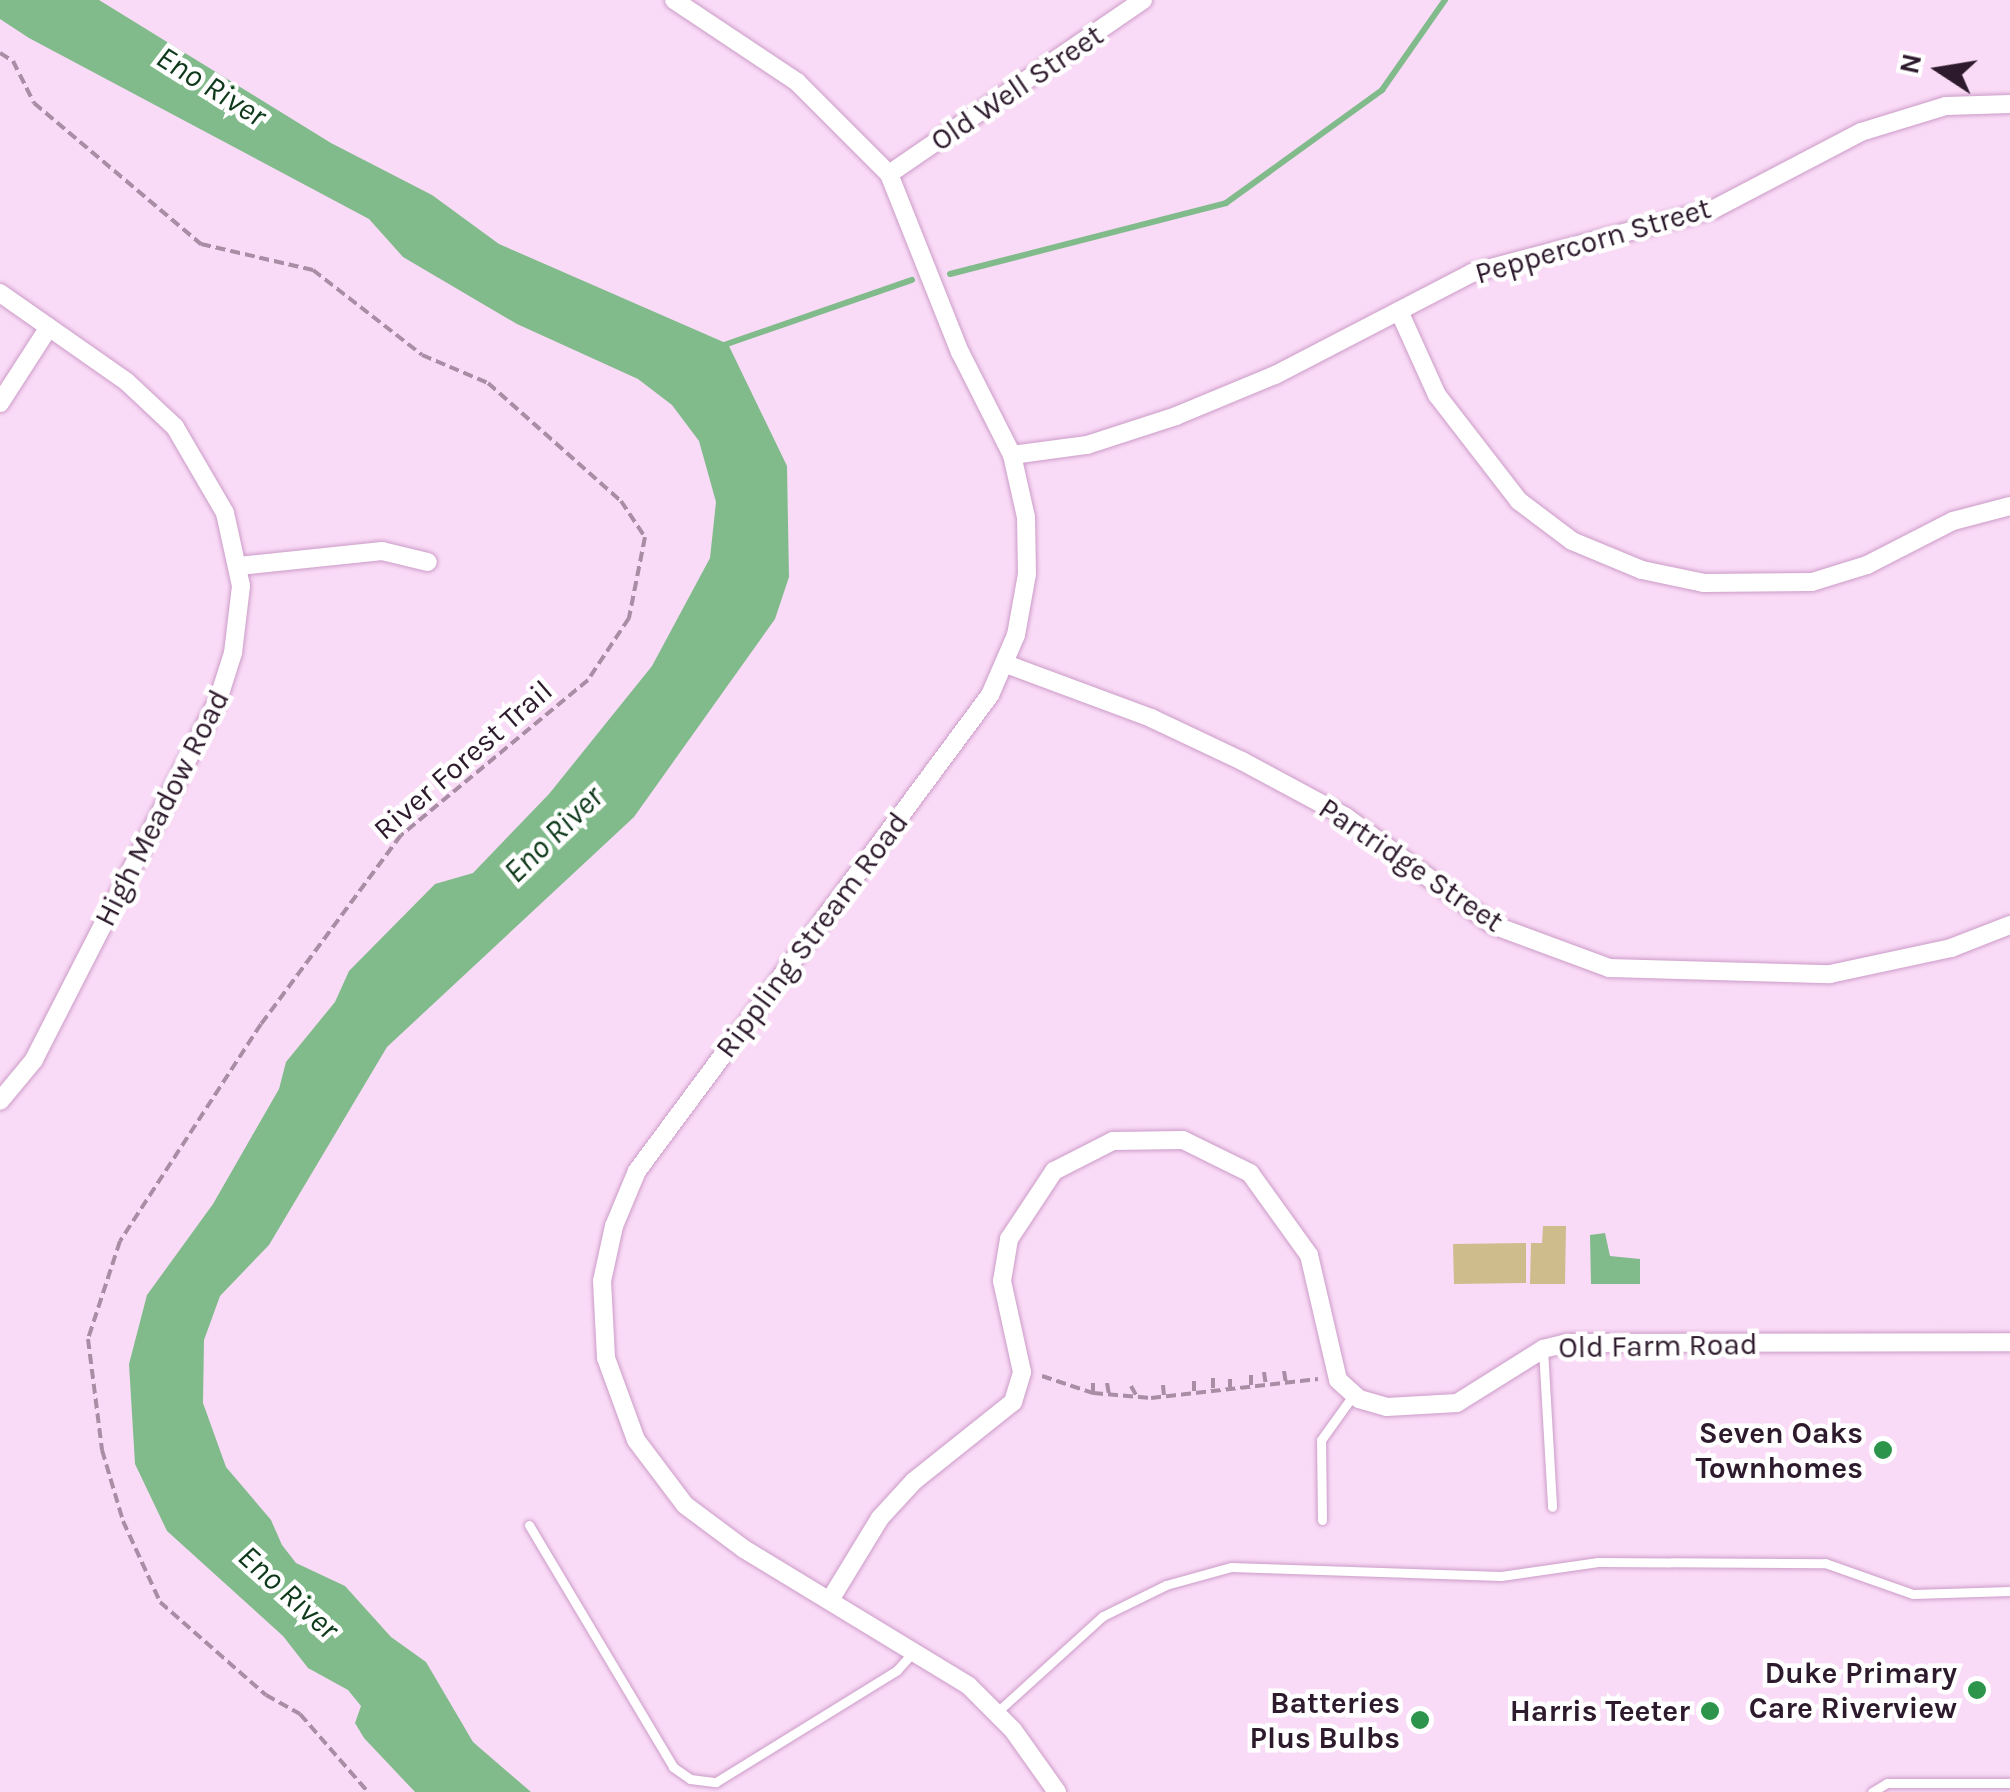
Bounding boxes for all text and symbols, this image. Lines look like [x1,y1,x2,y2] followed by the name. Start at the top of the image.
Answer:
[924,17,1110,159] street label: Old Well Street
[1890,20,1990,120] north arrow
[149,38,273,136] water label: Eno River
[1892,50,1928,77] text: N
[1471,190,1715,292] street label: Peppercorn Street
[366,673,560,847] street label: River Forest Trail
[87,684,237,932] street label: High Meadow Road
[497,779,611,891] water label: Eno River
[1312,790,1510,940] street label: Partridge Street
[708,805,916,1065] street label: Rippling Stream Road
[1558,1326,1758,1366] street label: Old Farm Road
[1696,1415,1863,1486] place label: Seven Oaks Townhomes
[1872,1439,1894,1461] marker: Seven Oaks Townhomes
[230,1538,346,1648] water label: Eno River
[1749,1655,1957,1726] place label: Duke Primary Care Riverview
[1966,1679,1988,1701] marker: Duke Primary Care Riverview
[1250,1685,1400,1756] place label: Batteries Plus Bulbs
[1510,1693,1690,1729] place label: Harris Teeter
[1699,1700,1721,1722] marker: Harris Teeter
[1409,1709,1431,1731] marker: Batteries Plus Bulbs

